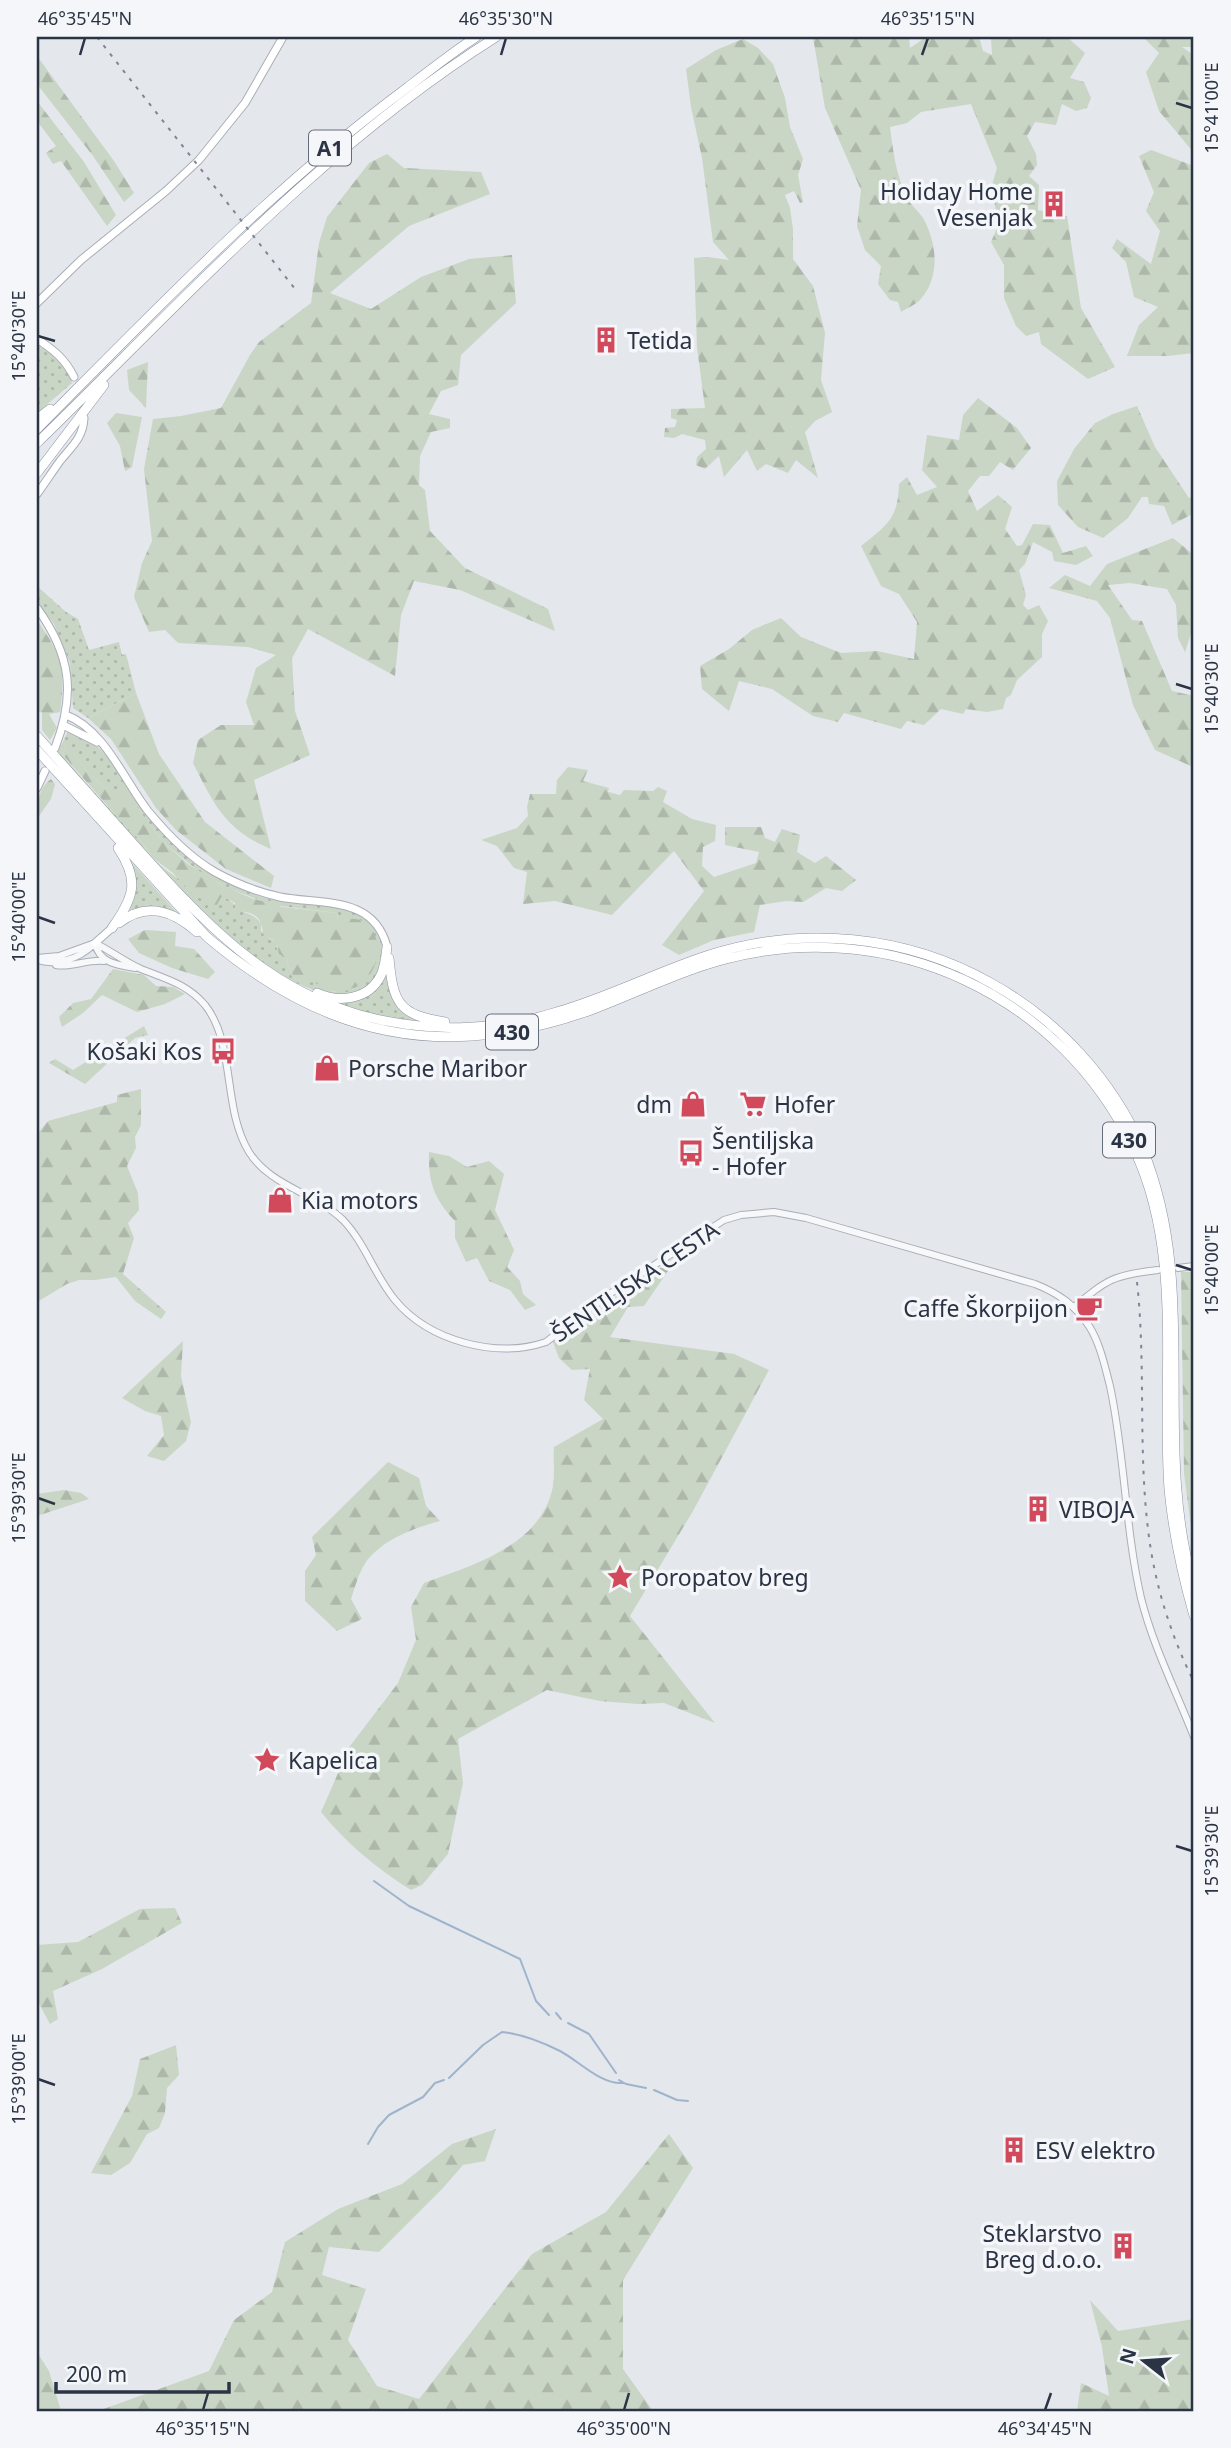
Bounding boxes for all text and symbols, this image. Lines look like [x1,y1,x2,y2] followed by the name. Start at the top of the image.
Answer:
[38,6,132,30] text: 46°35'45"N
[459,6,553,30] text: 46°35'30"N
[881,6,975,30] text: 46°35'15"N
[1199,63,1223,153] text: 15°41'00"E
[309,130,351,166] road number: A1
[880,175,1034,233] place label: Holiday Home Vesenjak
[1039,189,1069,219] building icon: Holiday Home Vesenjak
[6,291,30,381] text: 15°40'30"E
[627,324,692,356] place label: Tetida
[591,325,621,355] building icon: Tetida
[1199,644,1223,734] text: 15°40'30"E
[6,872,30,962] text: 15°40'00"E
[486,1014,538,1050] road number: 430
[87,1035,202,1067] place label: Košaki Kos
[208,1036,238,1066] bus stop icon: Košaki Kos
[348,1052,528,1084] place label: Porsche Maribor
[312,1053,342,1083] shop icon: Porsche Maribor
[636,1088,672,1120] place label: dm
[774,1088,836,1120] place label: Hofer
[678,1089,708,1119] shop icon: dm
[738,1089,768,1119] supermarket icon: Hofer
[1103,1122,1155,1158] road number: 430
[712,1124,814,1182] place label: Šentiljska - Hofer
[676,1138,706,1168] bus stop icon: Šentiljska - Hofer
[301,1184,418,1216] place label: Kia motors
[265,1185,295,1215] shop icon: Kia motors
[545,1213,725,1349] street label: ŠENTILJSKA CESTA
[1199,1225,1223,1315] text: 15°40'00"E
[903,1292,1068,1324] place label: Caffe Škorpijon
[1074,1293,1104,1323] cafe icon: Caffe Škorpijon
[6,1453,30,1543] text: 15°39'30"E
[1059,1493,1135,1525] place label: VIBOJA
[1023,1494,1053,1524] building icon: VIBOJA
[641,1561,809,1593] place label: Poropatov breg
[605,1562,635,1592] place icon: Poropatov breg
[288,1744,378,1776] place label: Kapelica
[252,1745,282,1775] place icon: Kapelica
[1199,1806,1223,1896] text: 15°39'30"E
[6,2034,30,2124] text: 15°39'00"E
[1035,2134,1156,2166] place label: ESV elektro
[999,2135,1029,2165] building icon: ESV elektro
[983,2217,1102,2275] place label: Steklarstvo Breg d.o.o.
[1108,2231,1138,2261] building icon: Steklarstvo Breg d.o.o.
[1108,2326,1178,2396] north arrow
[1113,2345,1142,2367] text: N
[56,2350,229,2394] scale bar
[66,2360,127,2388] text: 200 m
[156,2416,250,2440] text: 46°35'15"N
[577,2416,671,2440] text: 46°35'00"N
[998,2416,1092,2440] text: 46°34'45"N

